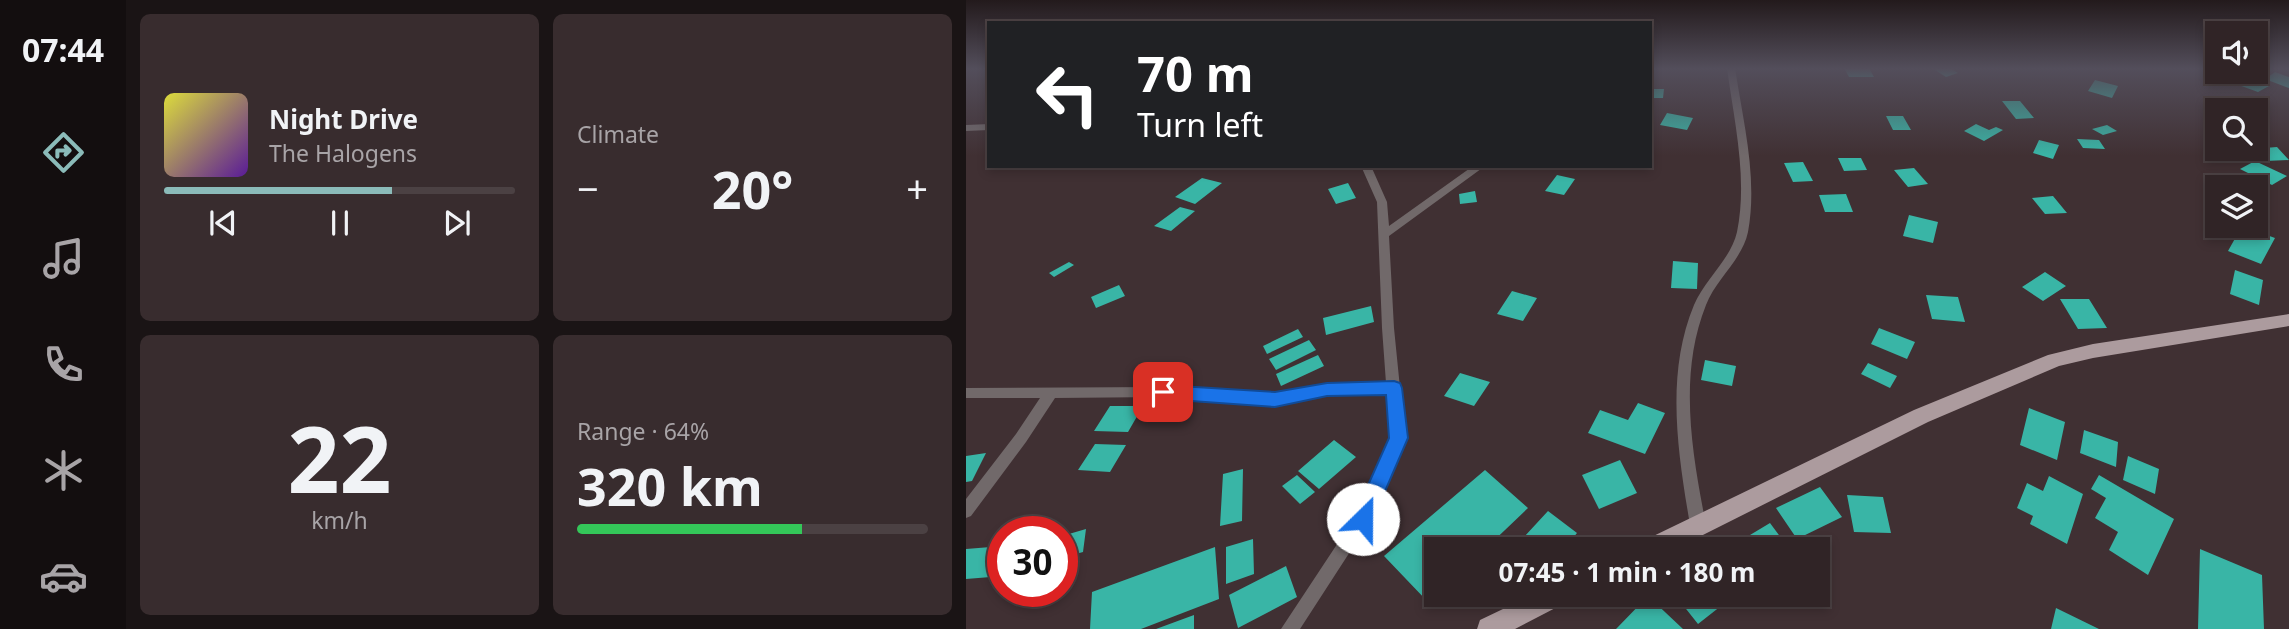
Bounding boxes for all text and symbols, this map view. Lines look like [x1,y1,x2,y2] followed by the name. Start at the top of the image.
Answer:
[2205,21,2268,238] map controls
[2205,21,2268,84] button: sound
[22,28,104,71] text: 07:44
[1137,40,1254,106] text: 70 m
[1022,49,1113,140] icon: left
[2205,98,2268,161] button: search
[269,101,418,137] text: Night Drive
[1137,103,1263,146] text: Turn left
[577,118,659,150] text: Climate
[39,128,88,177] icon: directions
[269,137,417,169] text: The Halogens
[712,153,793,224] text: 20°
[577,162,599,214] text: −
[906,162,928,214] text: +
[2205,175,2268,238] button: layers
[204,204,242,242] icon: previous
[321,204,359,242] icon: pause
[438,204,476,242] icon: next
[39,234,88,283] icon: music
[39,340,88,389] icon: phone
[1133,362,1193,422] pin
[1144,373,1182,411] icon: arrive
[287,396,392,520] text: 22
[577,415,709,447] text: Range · 64%
[39,446,88,495] icon: climate
[577,450,763,521] text: 320 km
[1326,482,1400,556] position arrow
[311,504,368,536] text: km/h
[987,516,1078,607] speed limit sign: 30
[39,552,88,601] icon: car
[1499,554,1755,590] text: 07:45 · 1 min · 180 m

